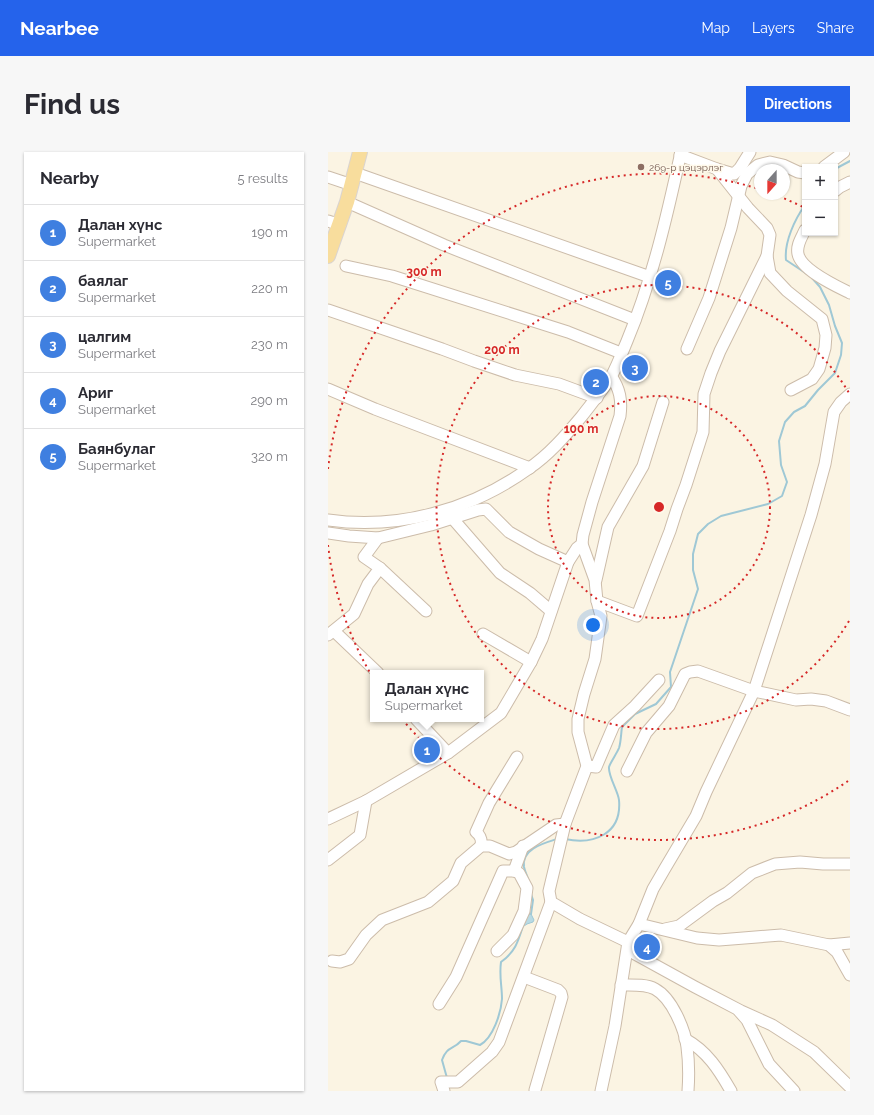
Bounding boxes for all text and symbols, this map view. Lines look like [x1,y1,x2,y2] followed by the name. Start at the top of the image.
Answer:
[20,17,99,39] text: Nearbee
[702,20,730,36] text: Map
[752,20,795,36] text: Layers
[817,20,854,36] text: Share
[746,86,850,122] button: Directions
[24,88,120,121] text: Find us
[636,162,646,172] marker: 269-р цэцэрлэг
[649,162,723,173] place label: 269-р цэцэрлэг
[754,164,790,200] north arrow
[802,164,838,236] map controls
[802,164,838,200] button: +
[40,168,99,188] text: Nearby
[237,171,288,186] text: 5 results
[802,200,838,236] button: −
[78,216,162,234] text: Далан хүнс
[50,225,56,240] text: 1
[252,225,288,240] text: 190 m
[78,234,156,249] text: Supermarket
[406,265,442,279] text: 300 m
[655,268,681,298] pin: 5
[78,272,128,290] text: баялаг
[49,281,57,296] text: 2
[251,281,288,296] text: 220 m
[78,290,156,305] text: Supermarket
[78,328,131,346] text: цалгим
[49,337,57,352] text: 3
[251,337,288,352] text: 230 m
[484,343,520,357] text: 200 m
[78,346,156,361] text: Supermarket
[622,353,648,383] pin: 3
[583,367,609,397] pin: 2
[78,384,113,402] text: Ариг
[49,393,57,408] text: 4
[250,393,288,408] text: 290 m
[78,402,156,417] text: Supermarket
[564,422,598,436] text: 100 m
[78,440,155,458] text: Баянбулаг
[49,449,57,464] text: 5
[251,449,288,464] text: 320 m
[78,458,156,473] text: Supermarket
[652,500,666,514] centre of rings
[583,615,603,635] your location
[370,670,484,722] popup
[385,680,469,698] text: Далан хүнс
[385,698,463,713] text: Supermarket
[414,735,440,765] pin: 1
[634,932,660,962] pin: 4

